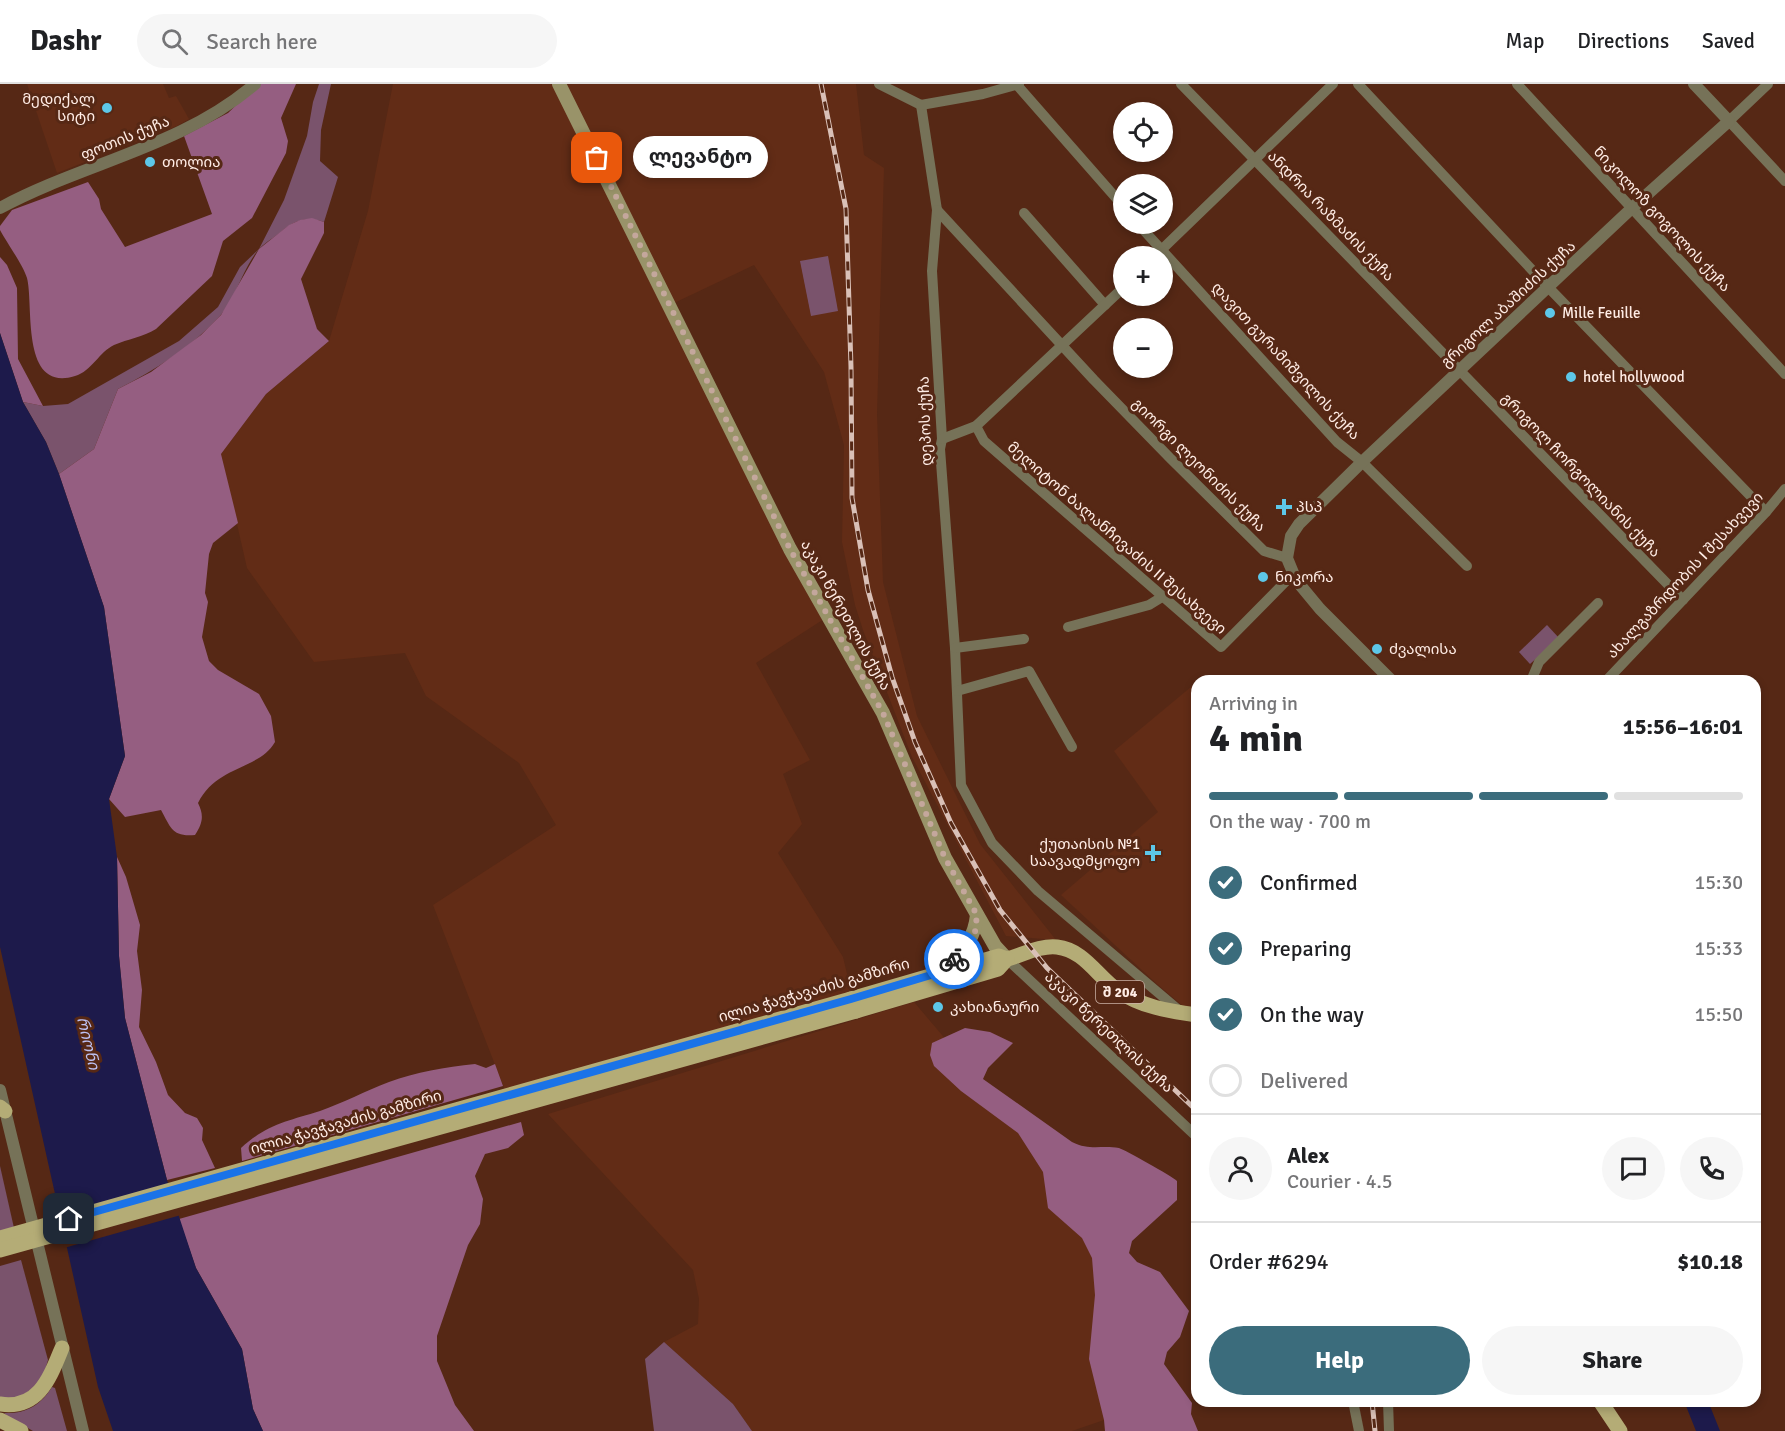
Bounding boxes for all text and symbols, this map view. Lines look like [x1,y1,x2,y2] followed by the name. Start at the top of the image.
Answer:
[137,14,557,68] search box
[30,24,101,58] text: Dashr
[158,25,191,58] icon: search
[206,28,317,55] text: Search here
[1506,28,1544,54] text: Map
[1577,28,1669,54] text: Directions
[1702,28,1755,54] text: Saved
[22,90,95,125] place label: მედიქალ სიტი
[100,101,114,115] marker: მედიქალ სიტი
[1113,102,1173,378] map controls
[1113,102,1173,162] button: locate
[78,112,172,164] street label: ფოთის ქუჩა
[571,132,622,183] pin
[633,137,768,179] callout: ლევანტო
[580,141,613,174] icon: bag
[1590,142,1734,296] street label: ნიკოლოზ გოგოლის ქუჩა
[649,144,752,169] text: ლევანტო
[1264,147,1398,285] street label: ანდრია რაზმაძის ქუჩა
[162,153,220,171] place label: თოლია
[143,155,157,169] marker: თოლია
[1113,174,1173,234] button: layers
[1437,237,1579,371] street label: გრიგოლ აბაშიძის ქუჩა
[1113,246,1173,306] button: +
[1208,278,1364,444] street label: დავით გურამიშვილის ქუჩა
[1562,304,1641,322] place label: Mille Feuille
[1543,306,1557,320] marker: Mille Feuille
[1113,318,1173,378] button: −
[1583,368,1685,386] place label: hotel hollywood
[1564,370,1578,384] marker: hotel hollywood
[914,376,936,466] street label: დეპოს ქუჩა
[1498,389,1664,561] street label: გრიგოლ ჩორგოლიანის ქუჩა
[1128,394,1270,536] street label: გიორგი ლეონიძის ქუჩა
[1004,438,1230,638] street label: მელიტონ ბალანჩივაძის II შესახვევი
[1603,488,1767,662] street label: ახალგაზრდობის I შესახვევი
[1296,498,1322,516] place label: პსპ
[1277,500,1291,514] marker: პსპ
[797,537,895,693] street label: აკაკი წერეთლის ქუჩა
[1275,568,1334,586] place label: ნიკორა
[1256,570,1270,584] marker: ნიკორა
[1389,640,1457,658] place label: ძვალისა
[1370,642,1384,656] marker: ძვალისა
[1209,691,1298,716] text: Arriving in
[1623,713,1743,740] text: 15:56–16:01
[1209,714,1303,762] text: 4 min
[1209,809,1371,834] text: On the way · 700 m
[1030,835,1140,870] place label: ქუთაისის №1 საავადმყოფო
[1144,844,1162,862] marker: ქუთაისის №1 საავადმყოფო
[1209,866,1242,899] icon: check
[1260,869,1358,896] text: Confirmed
[1694,870,1743,895] text: 15:30
[924,929,984,989] courier
[1209,932,1242,965] icon: check
[1260,935,1352,962] text: Preparing
[1694,936,1743,961] text: 15:33
[938,943,971,976] icon: bike
[716,954,912,1026] street label: ილია ჭავჭავაძის გამზირი
[1041,968,1177,1096] street label: აკაკი წერეთლის ქუჩა
[1096,981,1144,1003] road number: შ 204
[950,998,1039,1016] place label: კახიანაური
[1209,998,1242,1031] icon: check
[931,1000,945,1014] marker: კახიანაური
[1260,1001,1364,1028] text: On the way
[1694,1002,1743,1027] text: 15:50
[72,1015,104,1072] water label: რიონი
[1260,1067,1348,1094] text: Delivered
[248,1086,444,1158] street label: ილია ჭავჭავაძის გამზირი
[1209,1137,1272,1200] button: person
[1602,1137,1665,1200] button: chat
[1680,1137,1743,1200] button: phone
[1287,1142,1329,1169] text: Alex
[1287,1169,1393,1194] text: Courier · 4.5
[43,1193,94,1244] pin
[52,1202,85,1235] icon: home
[1209,1248,1329,1275] text: Order #6294
[1677,1248,1743,1275] text: $10.18
[1209,1326,1470,1395] button: Help
[1482,1326,1743,1395] button: Share

